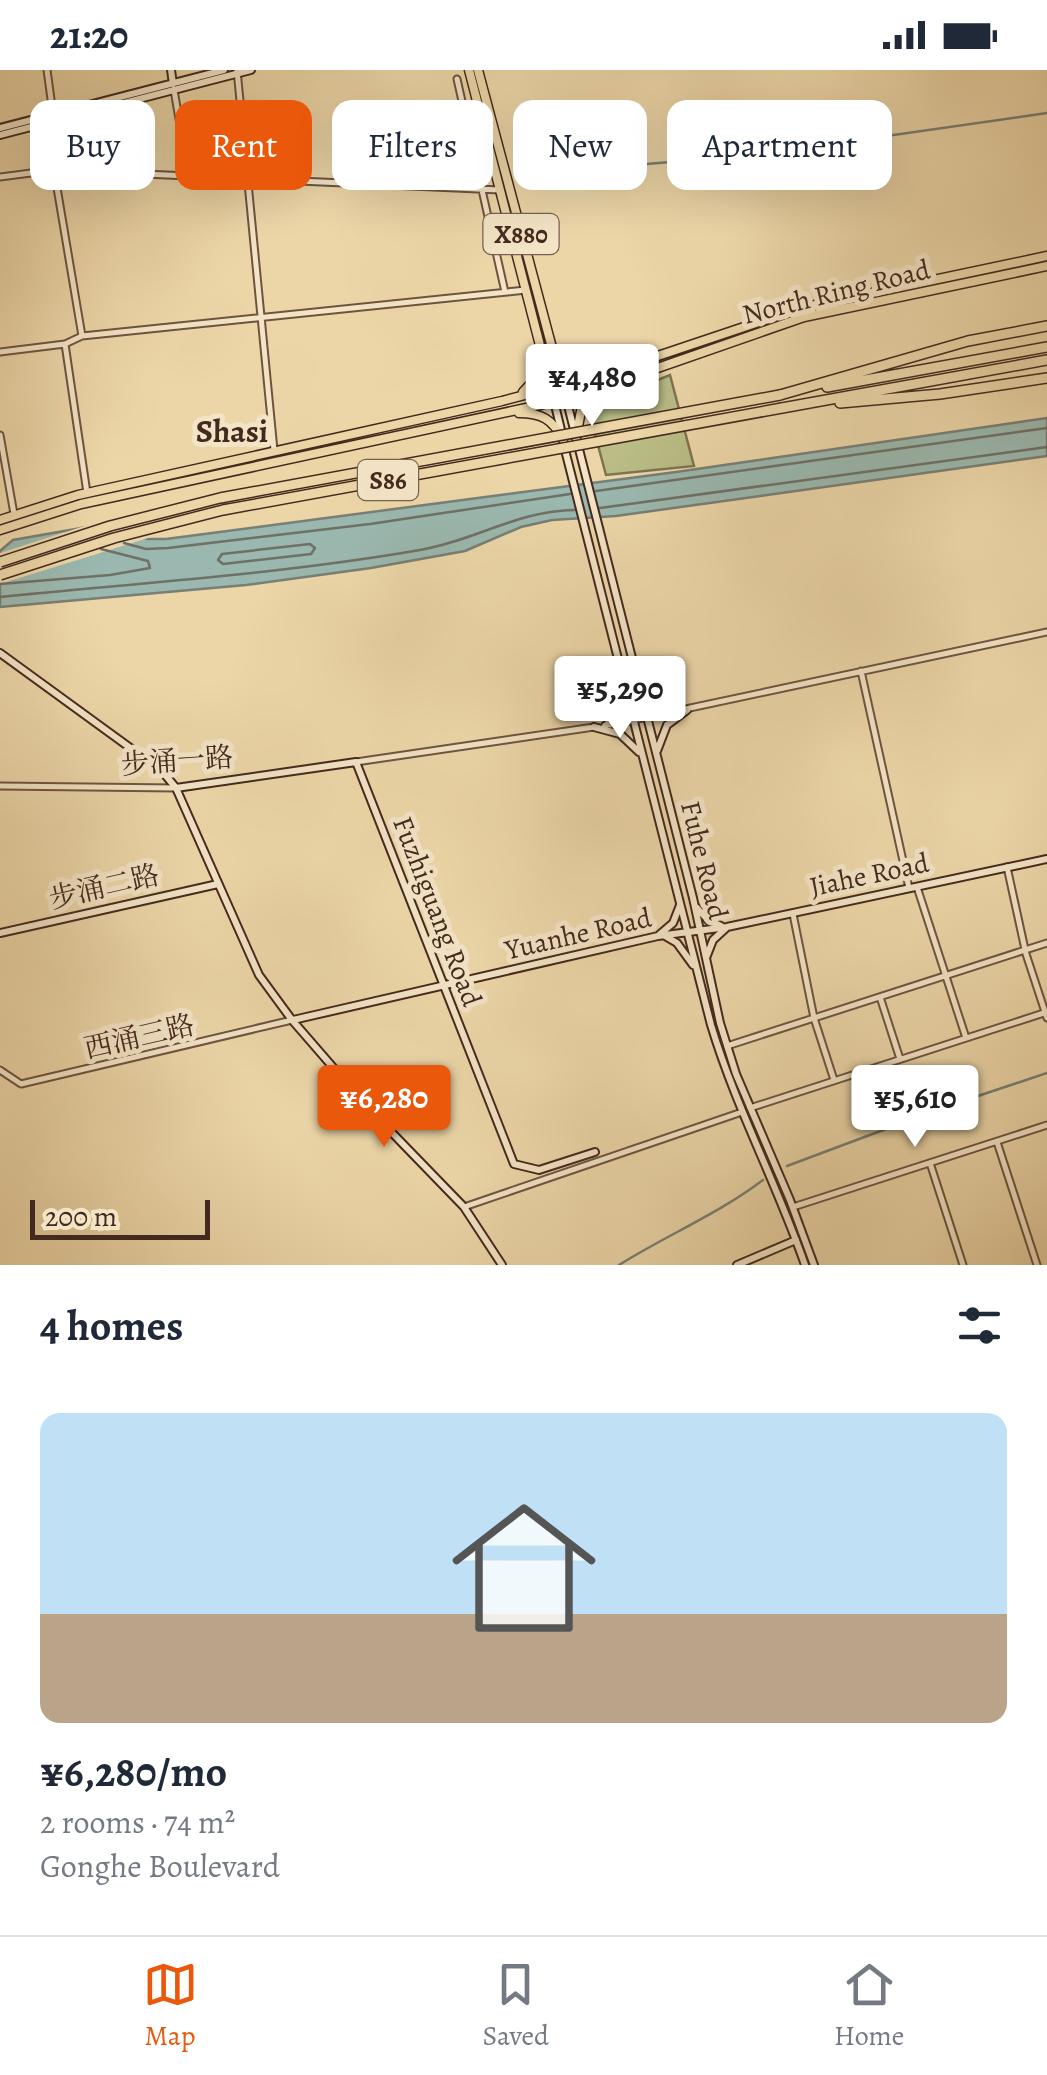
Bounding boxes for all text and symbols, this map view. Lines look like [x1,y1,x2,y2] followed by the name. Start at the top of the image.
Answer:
[50,9,128,61] text: 21:20
[30,100,155,190] chip: Buy
[175,100,312,190] chip: Rent
[332,100,493,190] chip: Filters
[513,100,647,190] chip: New
[667,100,892,190] chip: Apartment
[484,214,558,254] road number: X880
[739,250,935,334] street label: North Ring Road
[511,344,673,429] pin: ¥4,480
[548,354,636,398] text: ¥4,480
[196,409,268,453] district label: Shasi
[358,460,418,500] road number: S86
[539,656,701,741] pin: ¥5,290
[576,666,664,710] text: ¥5,290
[120,738,234,784] street label: 步涌一路
[671,797,737,924] street label: Fuhe Road
[383,811,491,1013] street label: Fuzhiguang Road
[806,844,933,906] street label: Jiahe Road
[45,856,163,918] street label: 步涌二路
[500,898,656,969] street label: Yuanhe Road
[80,1006,198,1068] street label: 西涌三路
[303,1065,465,1150] pin: ¥6,280
[834,1065,996,1150] pin: ¥5,610
[340,1075,428,1119] text: ¥6,280
[873,1075,957,1119] text: ¥5,610
[30,1195,210,1240] scale bar
[45,1198,117,1236] text: 200 m
[40,1297,183,1354] text: 4 homes
[952,1298,1007,1353] icon: filters
[434,1478,614,1658] icon: home
[40,1743,227,1800] text: ¥6,280/mo
[40,1800,235,1844] text: 2 rooms · 74 m²
[40,1844,280,1888] text: Gonghe Boulevard
[143,1957,198,2055] tab: Map
[483,1957,549,2055] tab: Saved
[834,1957,904,2055] tab: Home

